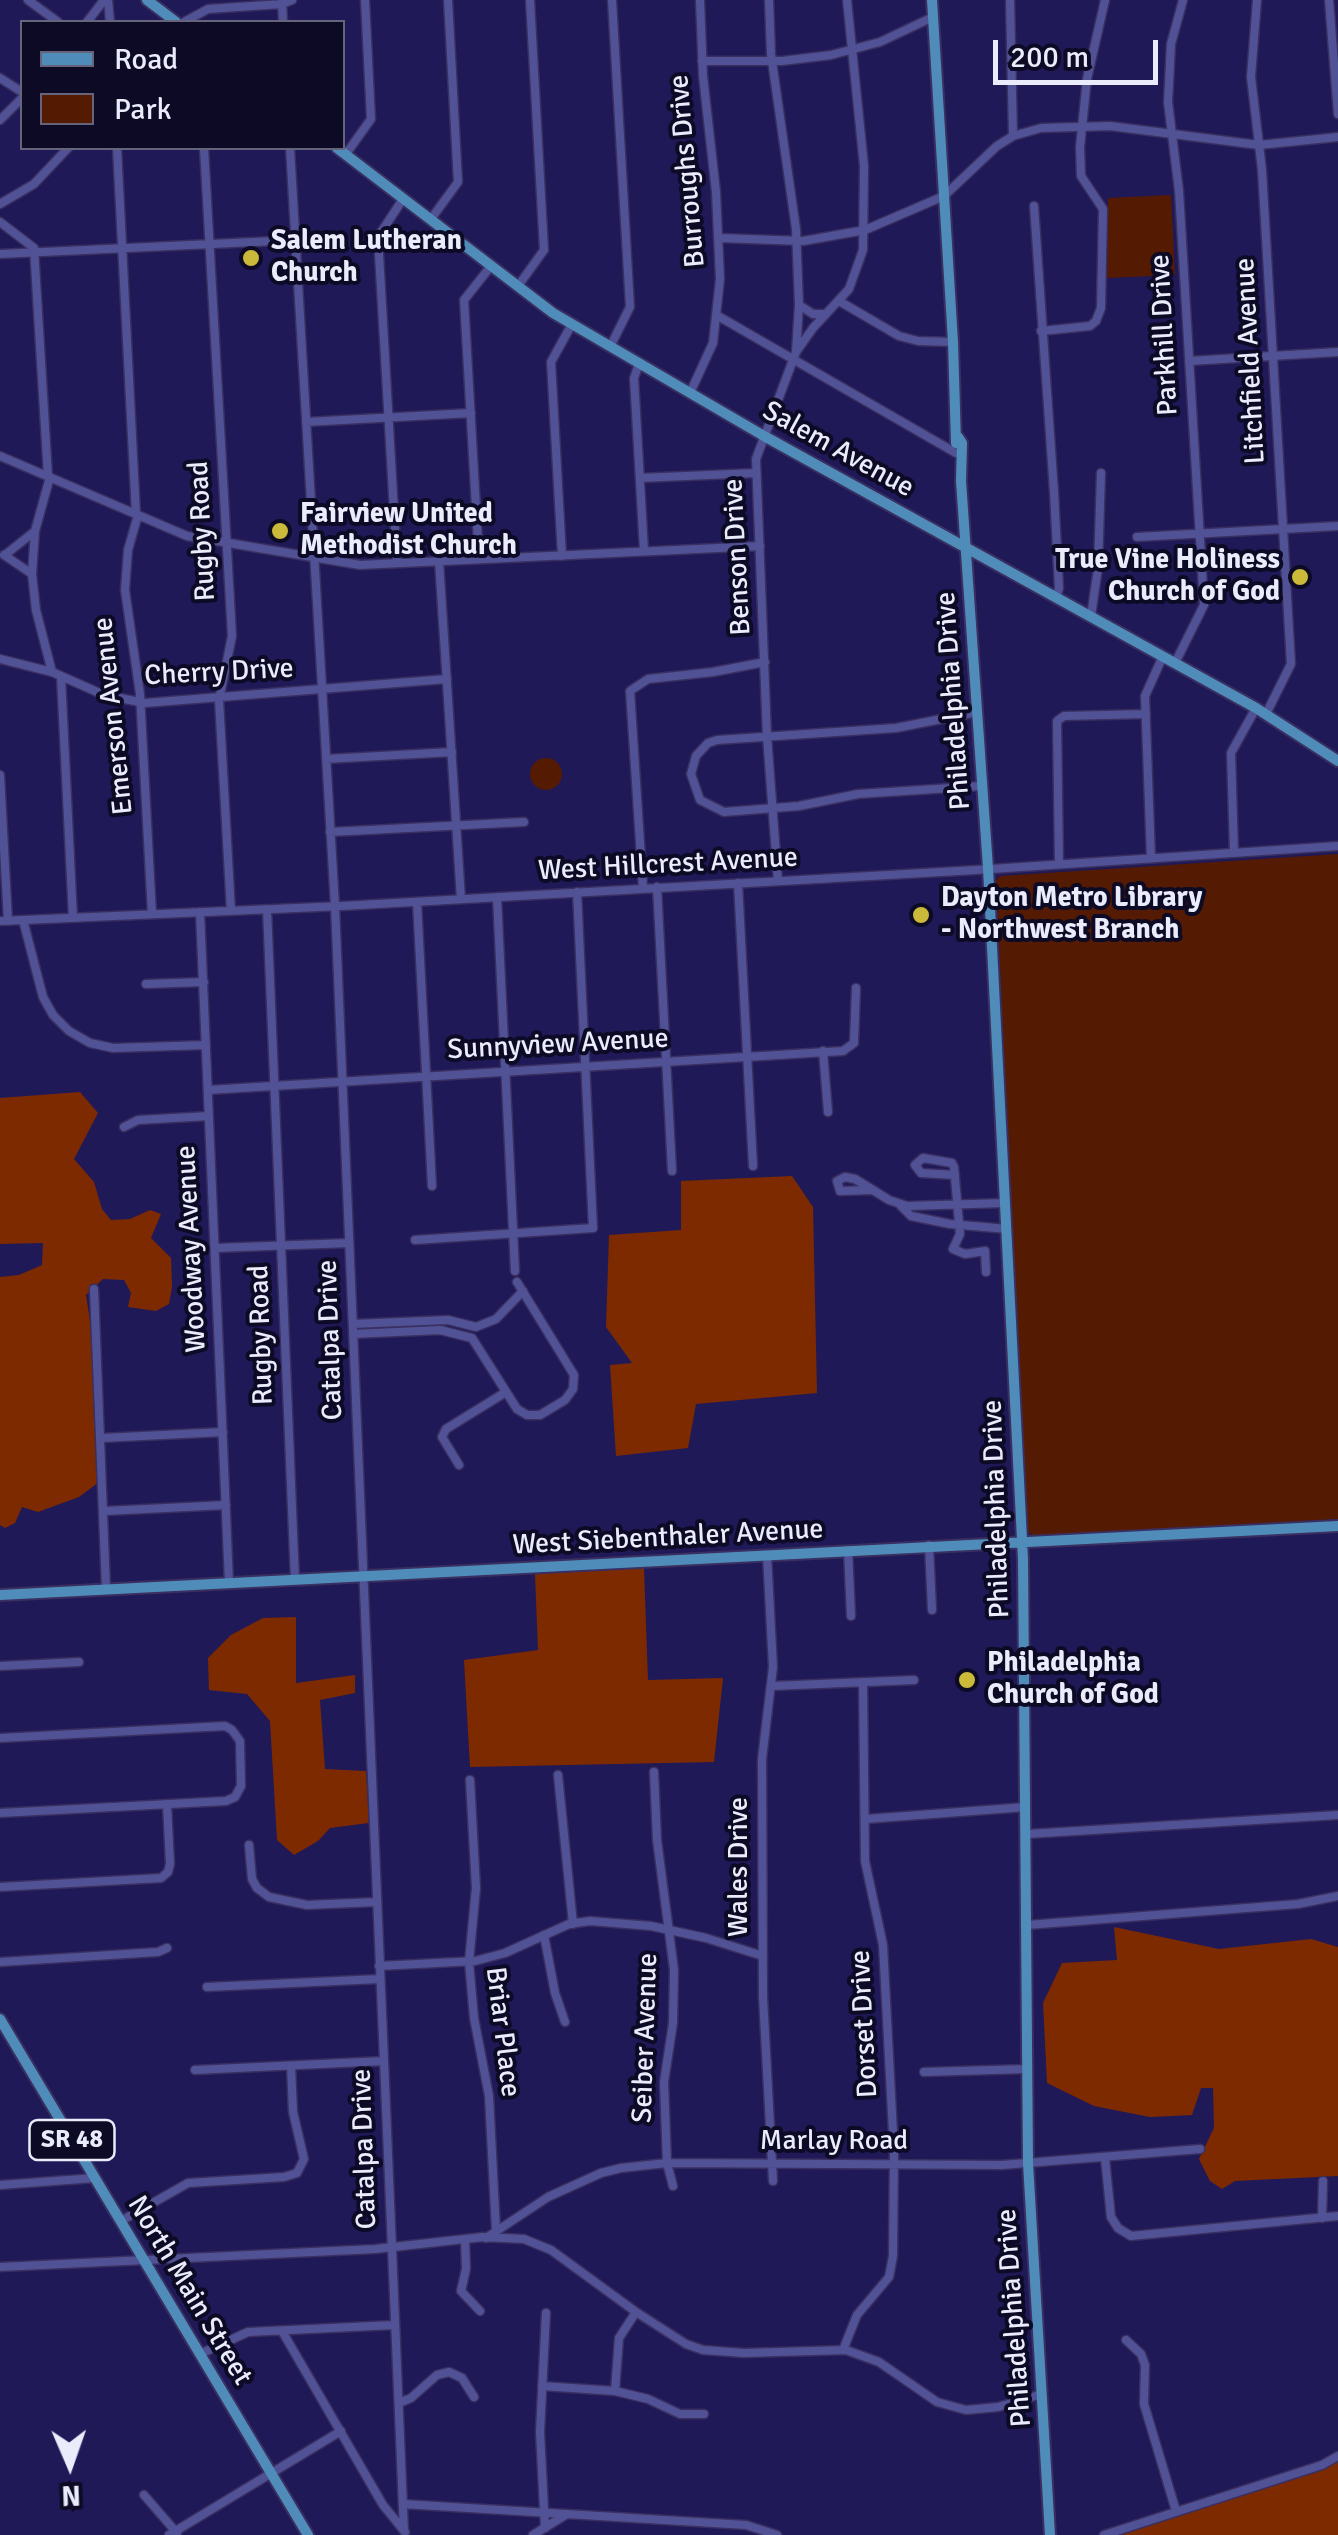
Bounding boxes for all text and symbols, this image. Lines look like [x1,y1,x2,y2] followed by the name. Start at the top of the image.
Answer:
[20,20,345,150] legend
[998,20,1163,82] scale bar
[1010,39,1089,76] text: 200 m
[114,41,178,78] text: Road
[663,73,713,269] street label: Burroughs Drive
[114,91,172,128] text: Park
[271,225,462,291] place label: Salem Lutheran Church
[240,247,262,269] marker: Salem Lutheran Church
[1144,253,1186,417] street label: Parkhill Drive
[1229,257,1273,465] street label: Litchfield Avenue
[756,395,920,505] street label: Salem Avenue
[183,460,223,602] street label: Rugby Road
[717,478,759,636] street label: Benson Drive
[300,498,517,564] place label: Fairview United Methodist Church
[269,520,291,542] marker: Fairview United Methodist Church
[1055,544,1280,610] place label: True Vine Holiness Church of God
[1289,566,1311,588] marker: True Vine Holiness Church of God
[930,591,978,811] street label: Philadelphia Drive
[87,616,141,816] street label: Emerson Avenue
[144,652,294,694] street label: Cherry Drive
[537,841,799,889] street label: West Hillcrest Avenue
[941,882,1202,948] place label: Dayton Metro Library - Northwest Branch
[910,904,932,926] marker: Dayton Metro Library - Northwest Branch
[446,1022,670,1068] street label: Sunnyview Avenue
[170,1145,214,1353] street label: Woodway Avenue
[311,1259,351,1421] street label: Catalpa Drive
[243,1264,281,1406] street label: Rugby Road
[976,1399,1018,1619] street label: Philadelphia Drive
[512,1513,824,1563] street label: West Siebenthaler Avenue
[987,1647,1159,1713] place label: Philadelphia Church of God
[956,1669,978,1691] marker: Philadelphia Church of God
[723,1797,757,1937] street label: Wales Drive
[844,1949,886,2099] street label: Dorset Drive
[626,1952,666,2124] street label: Seiber Avenue
[477,1965,527,2099] street label: Briar Place
[345,2068,385,2230] street label: Catalpa Drive
[30,2120,114,2160] road number: SR 48
[760,2125,908,2159] street label: Marlay Road
[119,2190,259,2392] street label: North Main Street
[991,2208,1039,2428] street label: Philadelphia Drive
[20,2415,120,2515] north arrow
[61,2478,81,2512] text: N

